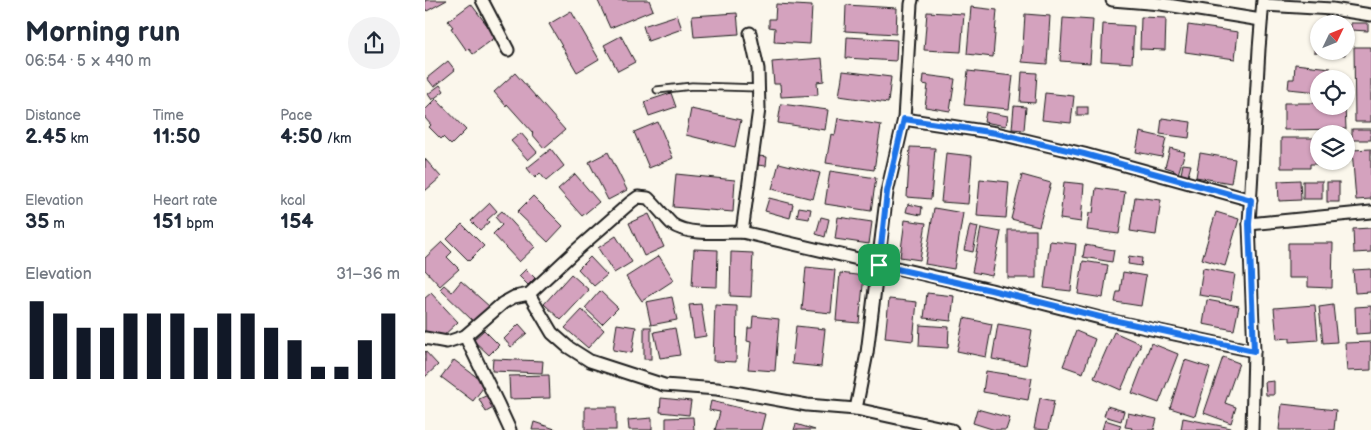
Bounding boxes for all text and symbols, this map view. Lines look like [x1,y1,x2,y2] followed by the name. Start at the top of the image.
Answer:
[1310,15,1355,60] north arrow
[1310,15,1355,170] map controls
[25,16,180,49] text: Morning run
[348,17,400,69] button: share
[25,52,151,71] text: 06:54 · 5 × 490 m
[1310,70,1355,115] button: locate
[25,107,81,124] text: Distance
[153,107,184,124] text: Time
[280,107,312,124] text: Pace
[25,124,67,149] text: 2.45
[153,124,201,149] text: 11:50
[280,124,323,149] text: 4:50
[1310,125,1355,170] button: layers
[67,130,89,147] text: km
[323,130,351,147] text: /km
[25,192,83,209] text: Elevation
[153,192,217,209] text: Heart rate
[280,192,305,209] text: kcal
[25,209,49,234] text: 35
[153,209,182,234] text: 151
[280,209,314,234] text: 154
[49,215,65,232] text: m
[182,215,214,232] text: bpm
[858,244,900,286] pin
[865,251,893,279] icon: arrive
[25,265,92,284] text: Elevation
[336,265,400,284] text: 31–36 m

